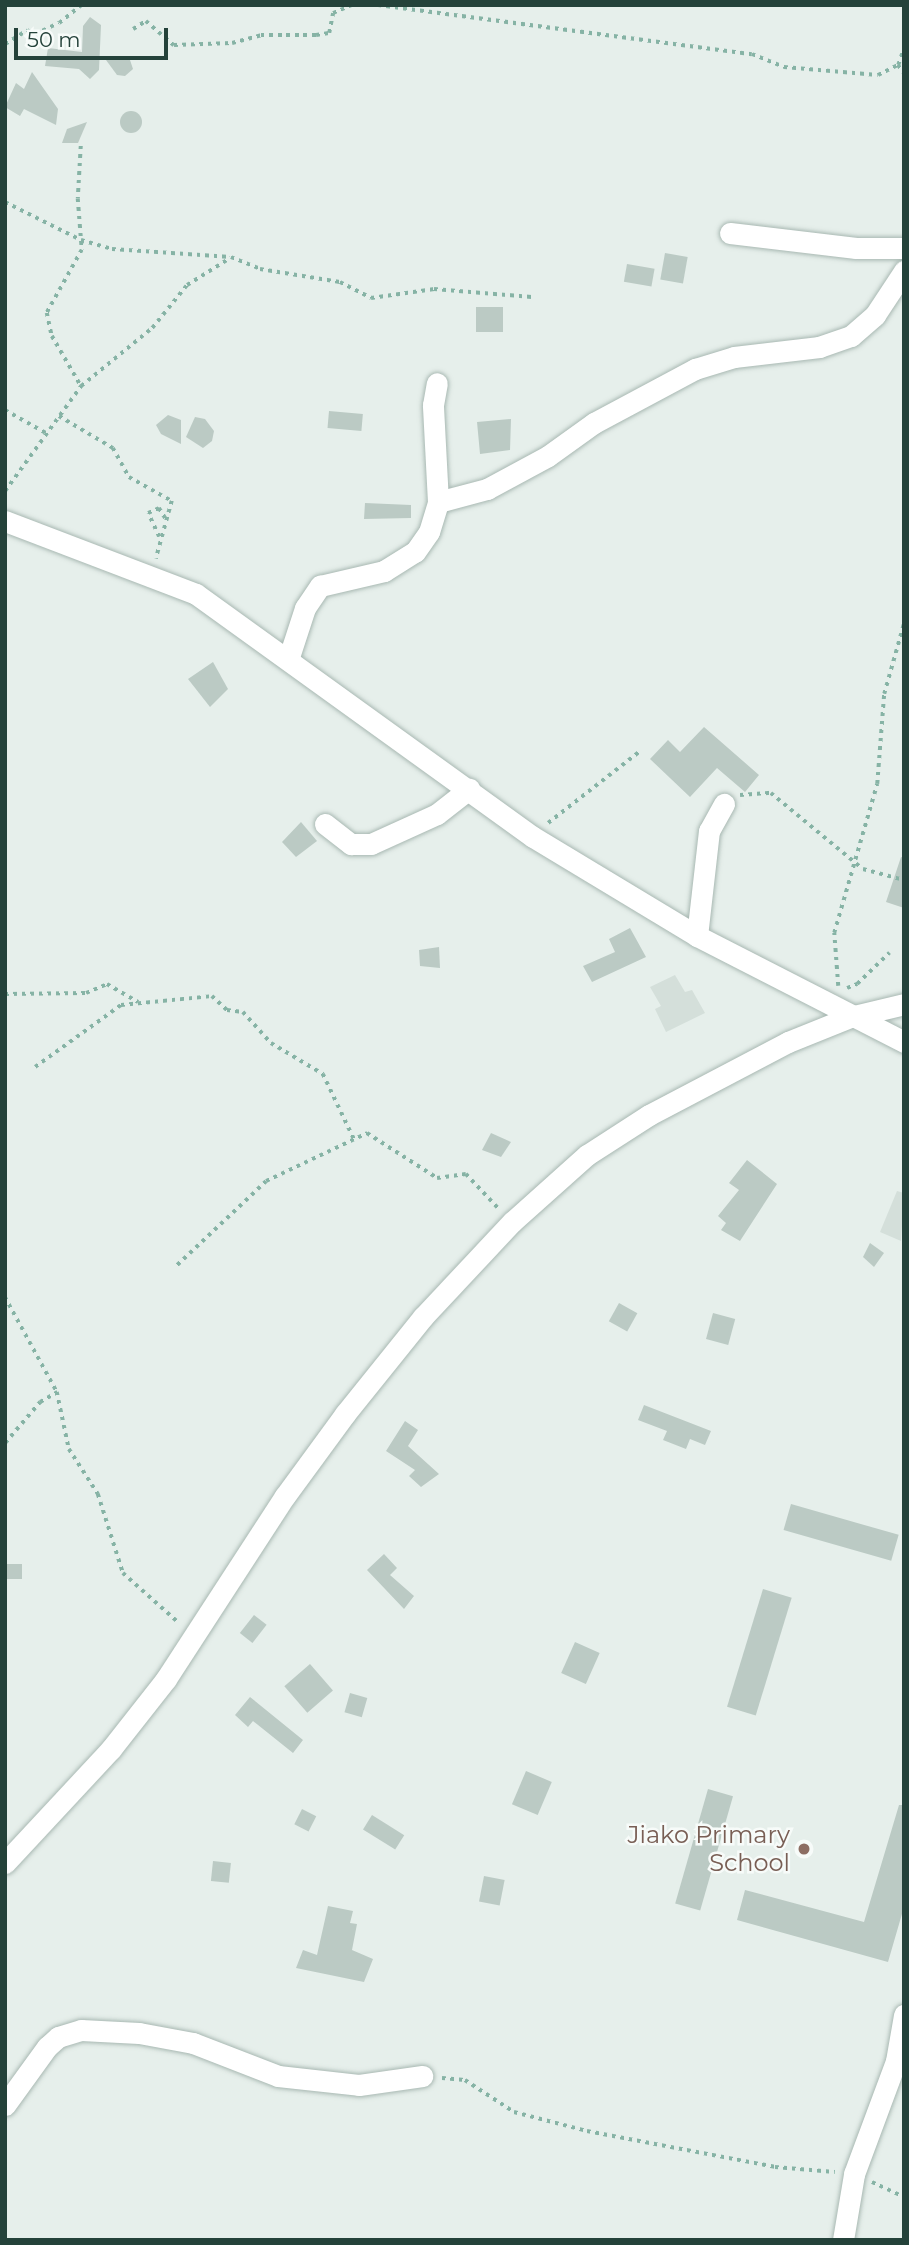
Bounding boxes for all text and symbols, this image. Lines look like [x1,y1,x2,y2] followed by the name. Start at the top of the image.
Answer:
[18,14,172,58] scale bar
[27,27,81,52] text: 50 m
[627,1821,790,1877] place label: Jiako Primary School
[796,1841,812,1857] marker: Jiako Primary School

